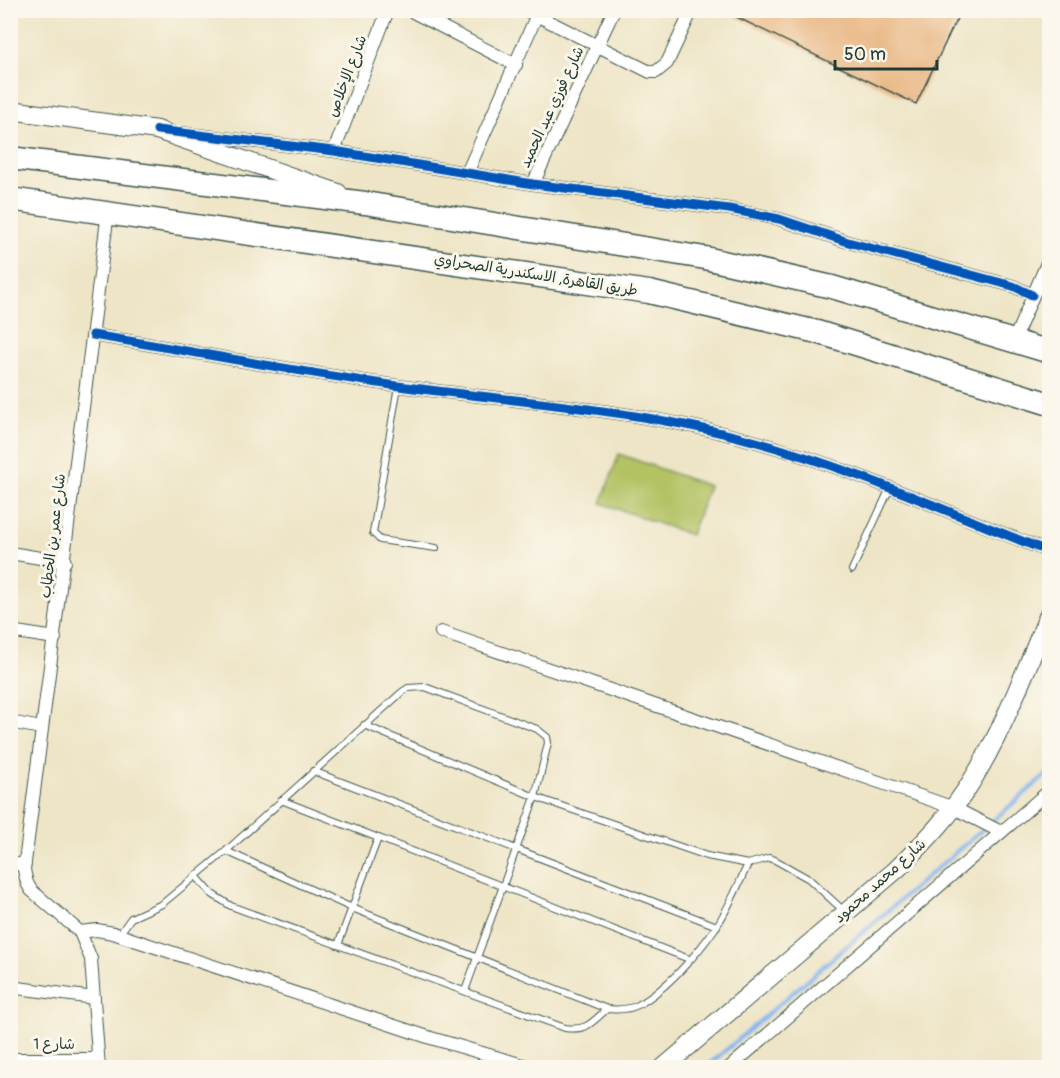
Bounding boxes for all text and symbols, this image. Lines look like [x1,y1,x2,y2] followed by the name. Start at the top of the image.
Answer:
[323,32,371,120] street label: شارع الإخلاص
[835,33,937,71] scale bar
[516,43,589,171] street label: شارع فوزي عبد الحميد
[844,43,886,66] text: 50 m
[433,250,639,301] street label: طريق القاهرة, الاسكندرية الصحراوي
[36,473,70,599] street label: شارع عمر بن الخطاب
[830,835,930,927] street label: شارع محمد محمود
[33,1035,75,1054] street label: شارع 1

